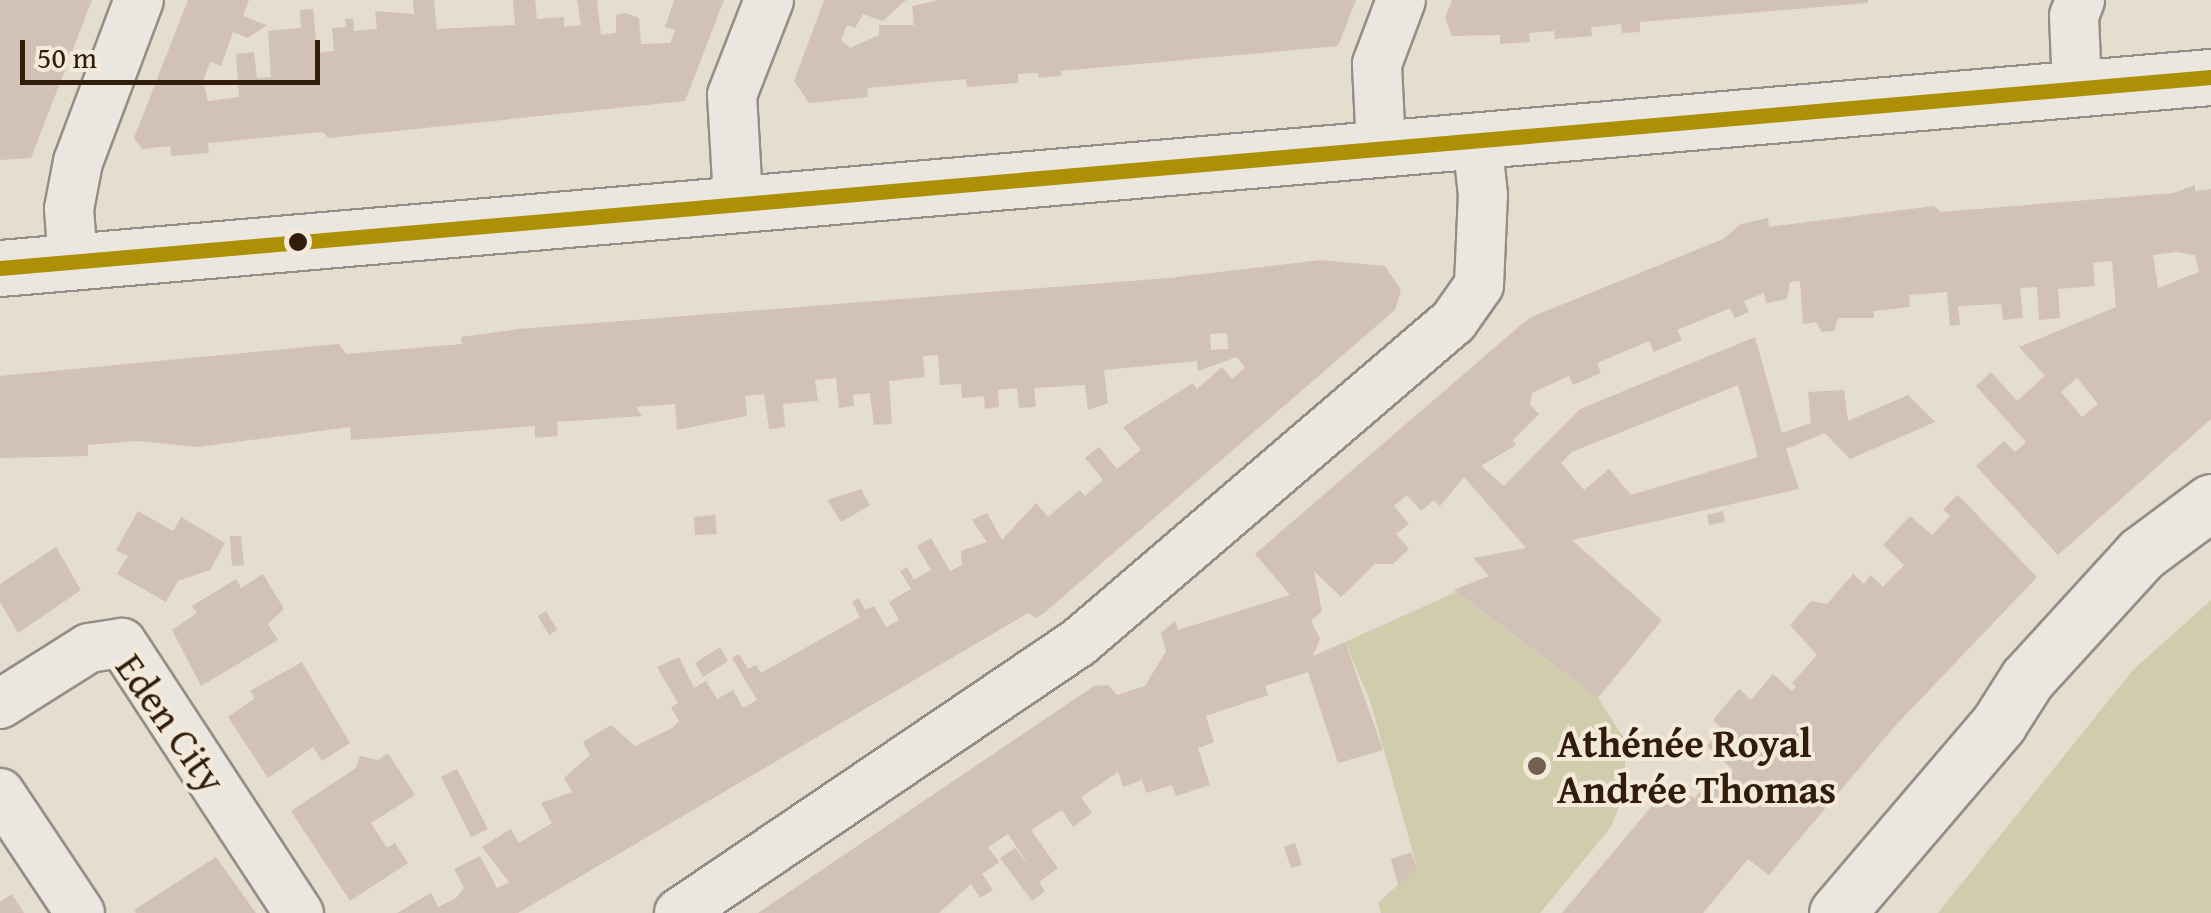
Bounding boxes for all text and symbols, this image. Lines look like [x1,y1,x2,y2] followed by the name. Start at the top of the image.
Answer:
[25,20,325,82] scale bar
[37,35,97,79] text: 50 m
[288,232,308,252] unlabelled marker
[106,644,236,802] street label: Eden City
[1557,719,1836,813] place label: Athénée Royal Andrée Thomas
[1526,755,1548,777] marker: Athénée Royal Andrée Thomas

